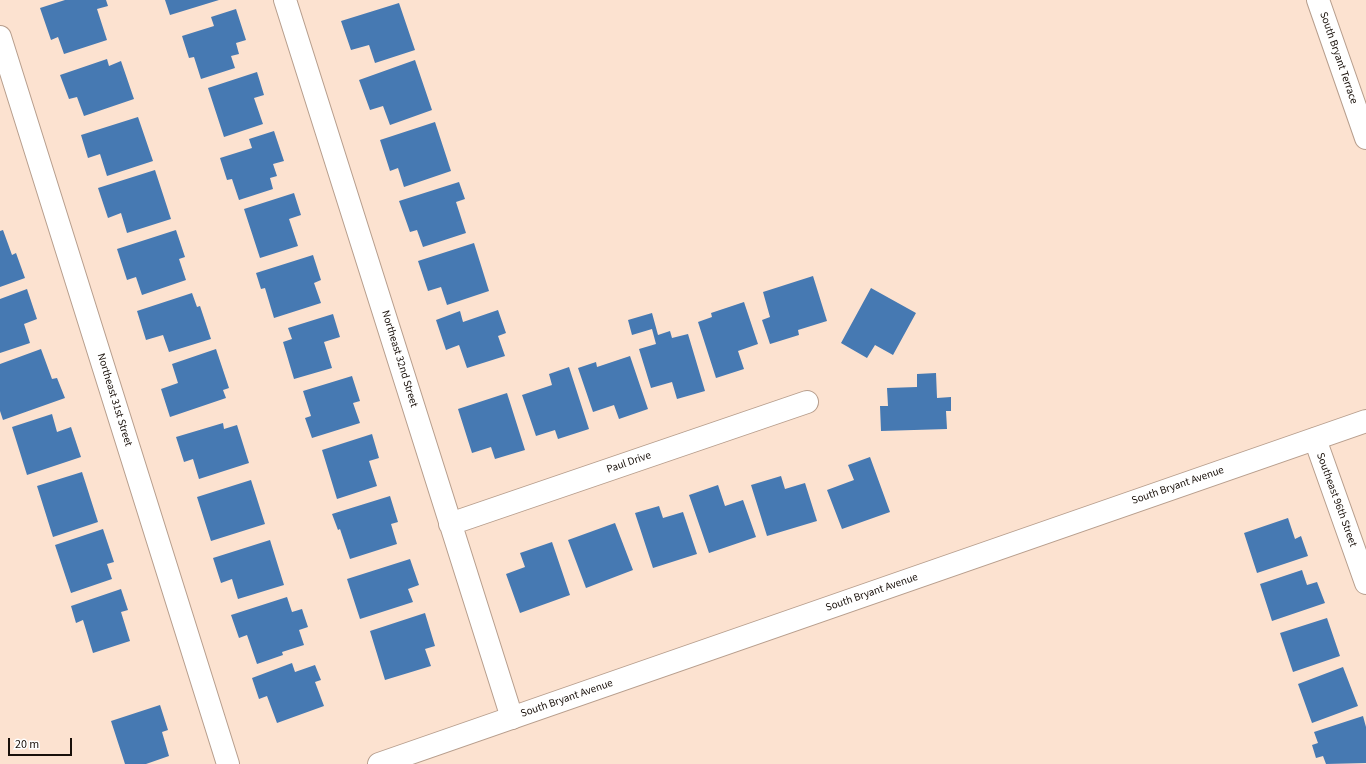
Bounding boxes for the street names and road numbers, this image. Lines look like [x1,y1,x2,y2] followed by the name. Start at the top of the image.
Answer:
[1316,10,1360,106] street label: South Bryant Terrace
[378,309,420,409] street label: Northeast 32nd Street
[94,352,134,448] street label: Northeast 31st Street
[605,449,653,477] street label: Paul Drive
[1313,451,1359,549] street label: Southeast 96th Street
[1130,464,1226,508] street label: South Bryant Avenue
[824,571,920,615] street label: South Bryant Avenue
[519,677,615,721] street label: South Bryant Avenue

